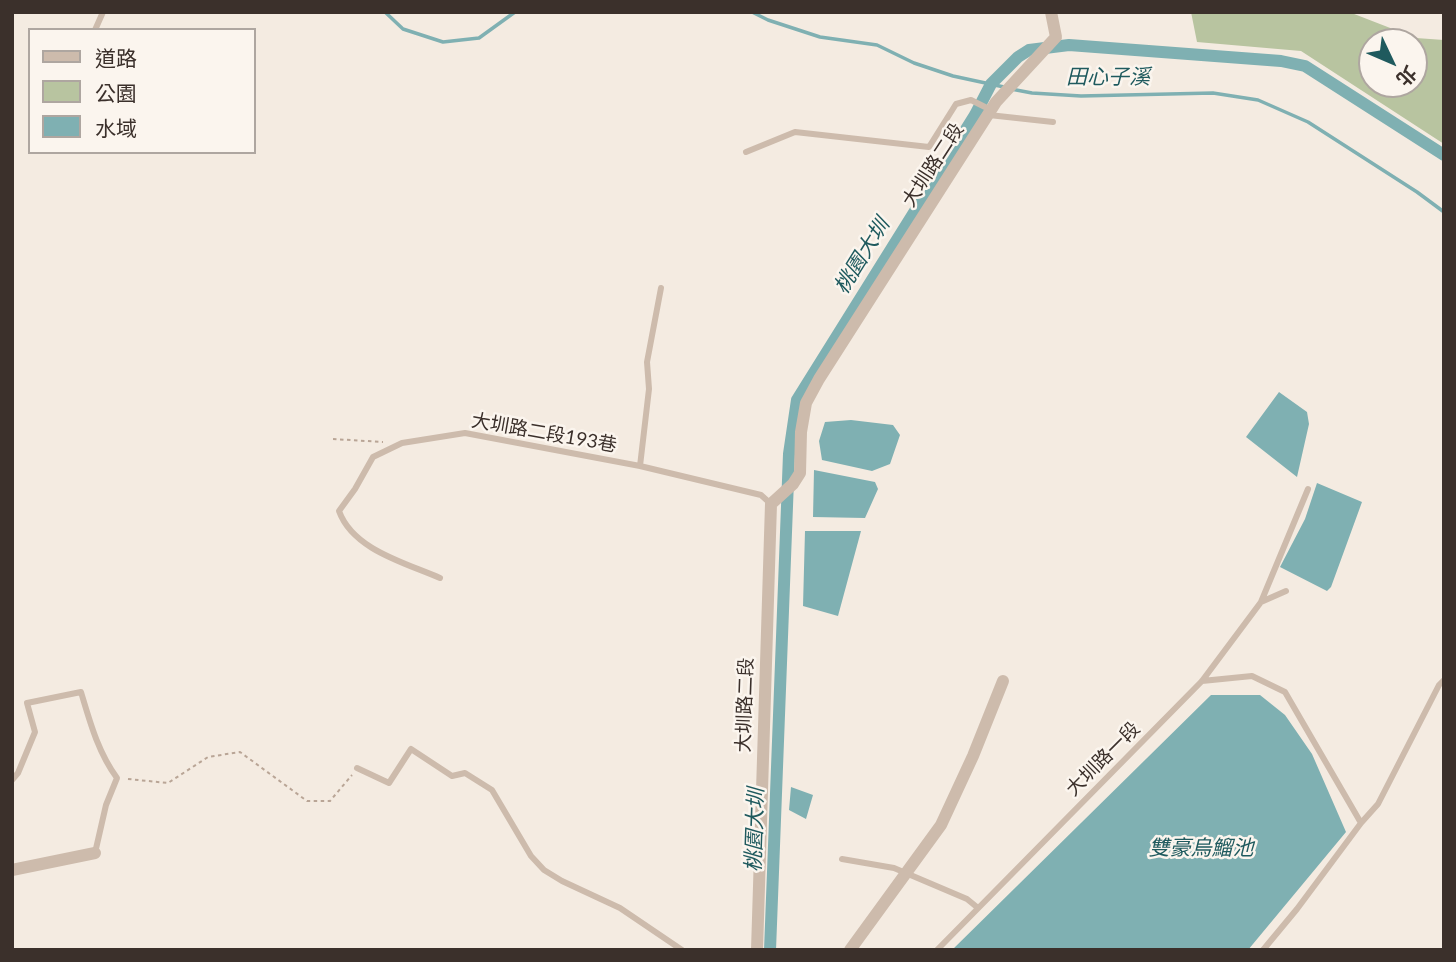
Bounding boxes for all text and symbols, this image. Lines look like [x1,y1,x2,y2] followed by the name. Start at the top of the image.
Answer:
[28,28,256,154] legend
[1358,28,1428,98] north arrow
[95,45,137,70] text: 道路
[1392,62,1422,91] text: 北
[1066,64,1150,90] water label: 田心子溪
[95,80,137,105] text: 公園
[95,115,137,140] text: 水域
[898,119,968,211] street label: 大圳路二段
[829,214,895,298] water label: 桃園大圳
[470,409,618,457] street label: 大圳路二段193巷
[732,657,758,753] street label: 大圳路二段
[1061,717,1145,801] street label: 大圳路一段
[741,788,769,872] water label: 桃園大圳
[1149,835,1253,861] water label: 雙豪烏鰡池

